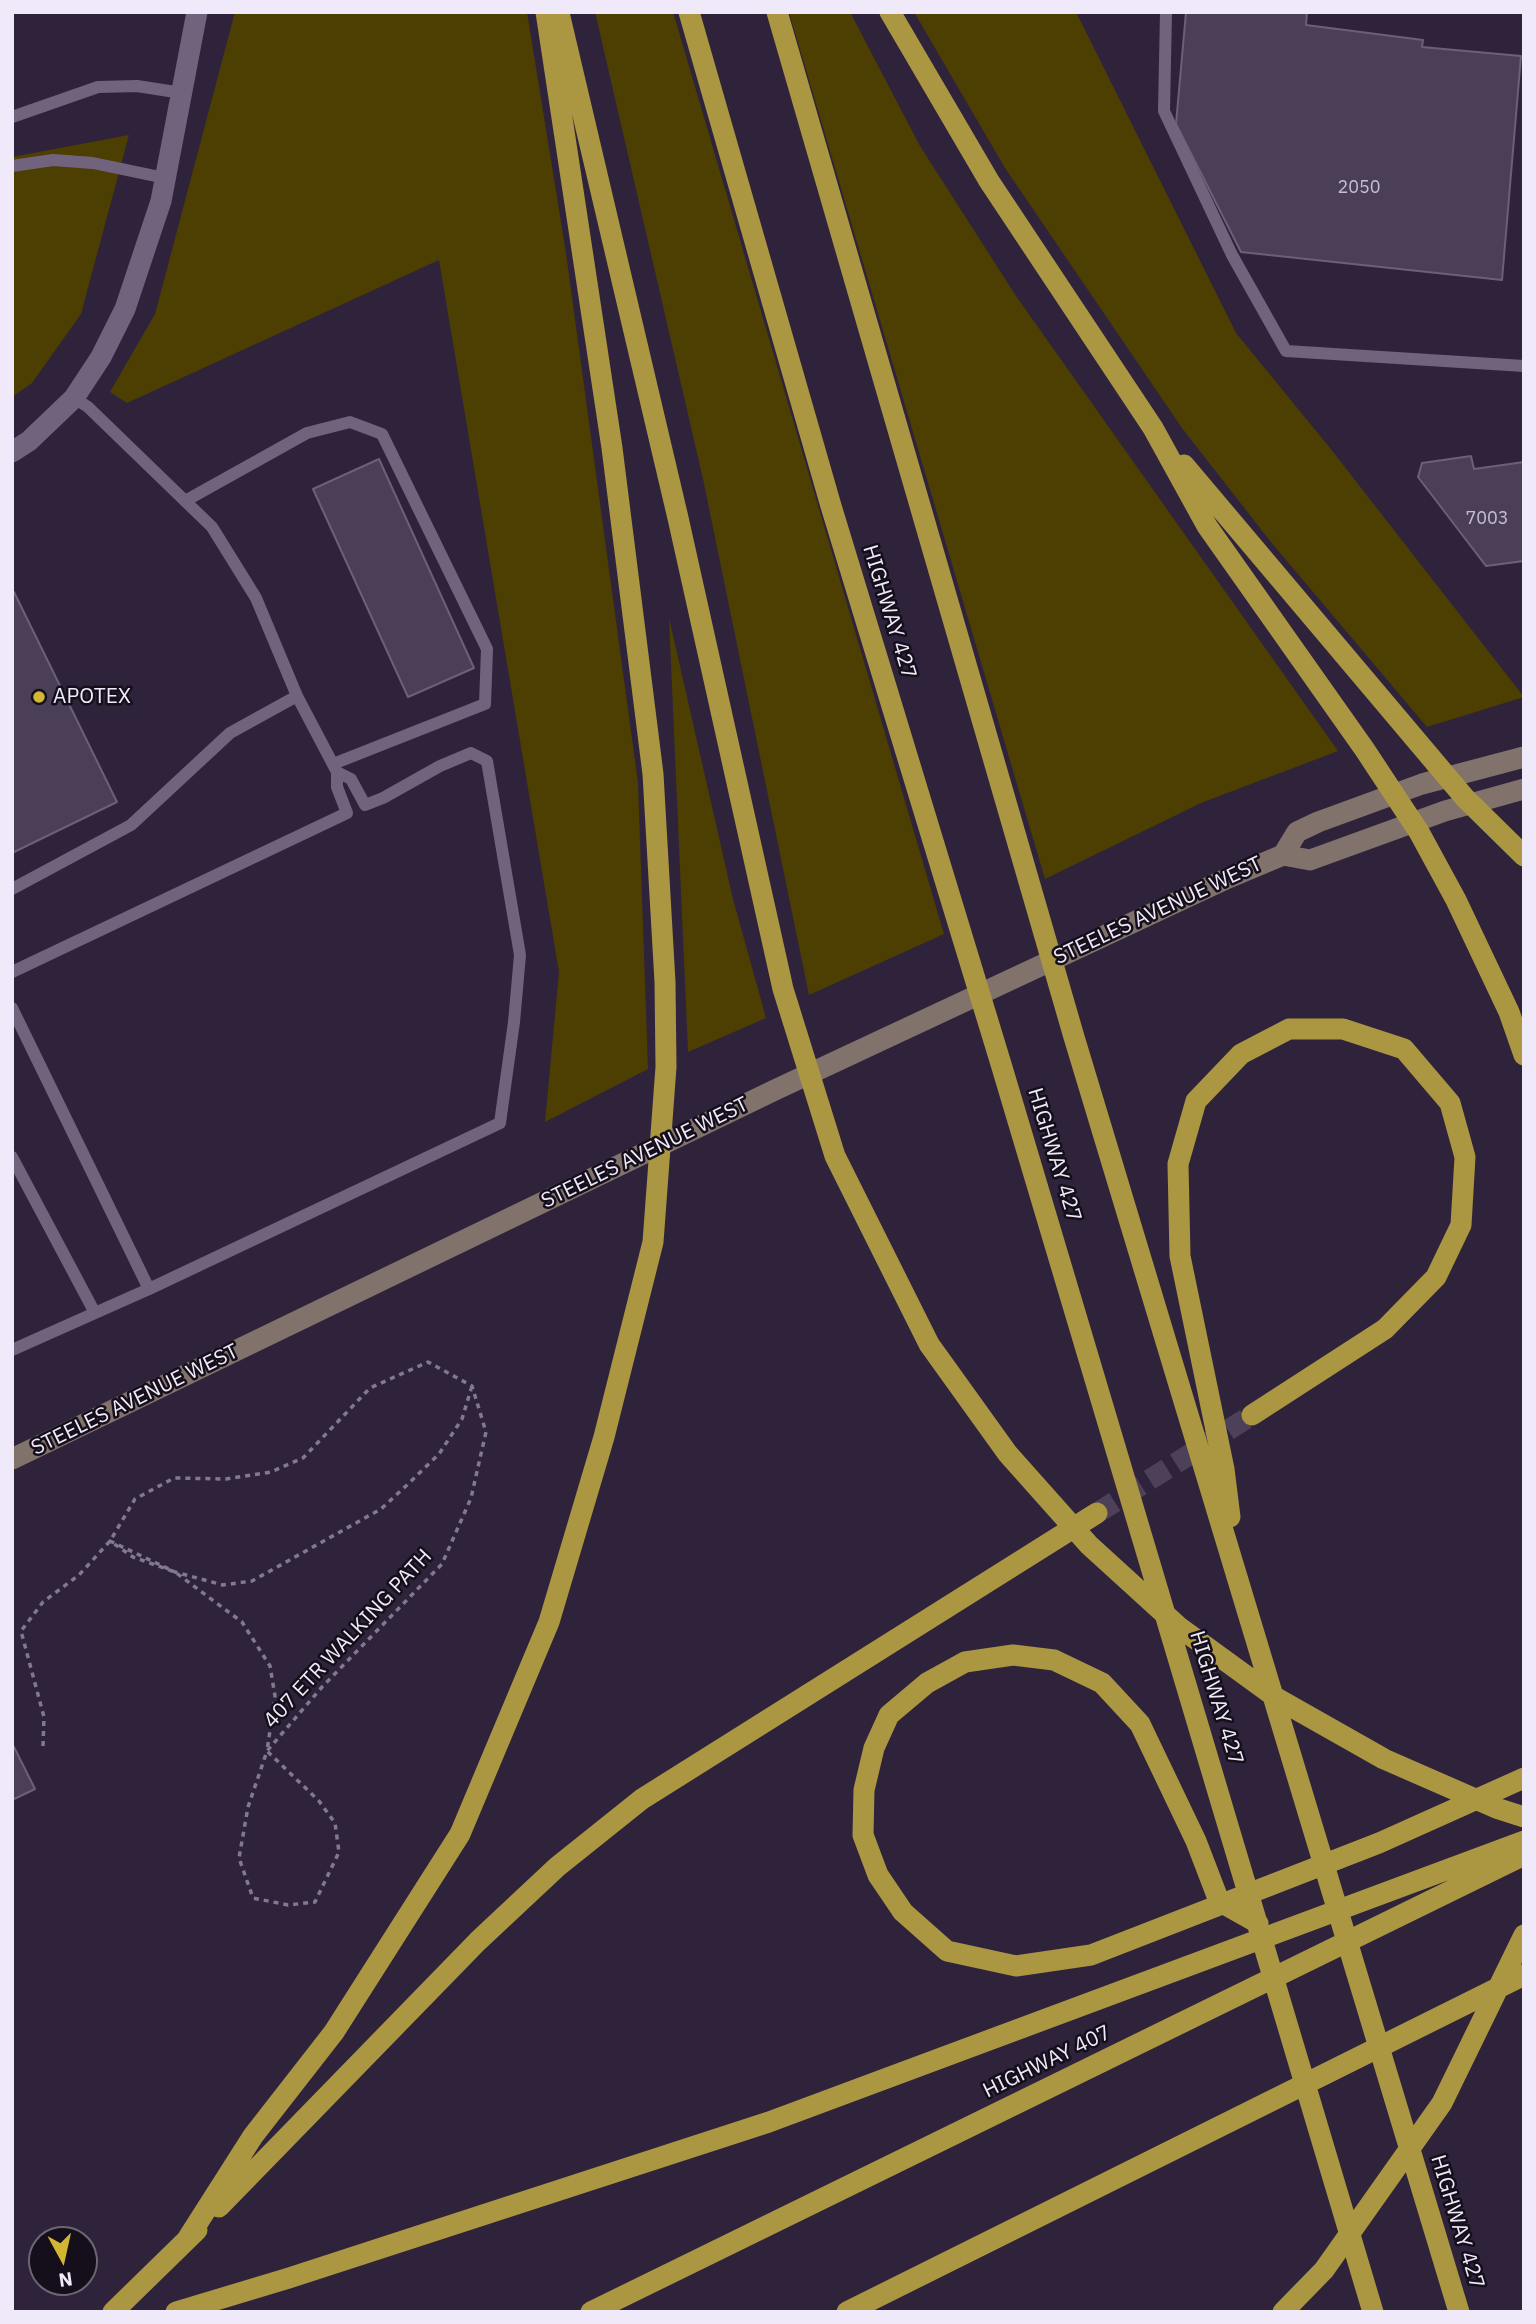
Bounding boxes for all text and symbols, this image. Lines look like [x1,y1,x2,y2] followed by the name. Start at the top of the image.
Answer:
[1337,177,1381,199] house number: 2050
[1465,508,1509,530] house number: 7003
[857,542,921,682] street label: HIGHWAY 427
[53,684,131,710] place label: APOTEX
[31,689,47,705] marker: APOTEX
[1050,852,1266,970] street label: STEELES AVENUE WEST
[1022,1085,1086,1225] street label: HIGHWAY 427
[537,1092,753,1214] street label: STEELES AVENUE WEST
[27,1339,243,1461] street label: STEELES AVENUE WEST
[259,1545,437,1733] street label: 407 ETR WALKING PATH
[1184,1628,1248,1768] street label: HIGHWAY 427
[979,2020,1115,2104] street label: HIGHWAY 407
[1425,2152,1489,2292] street label: HIGHWAY 427
[28,2226,98,2296] north arrow
[57,2267,74,2293] text: N

